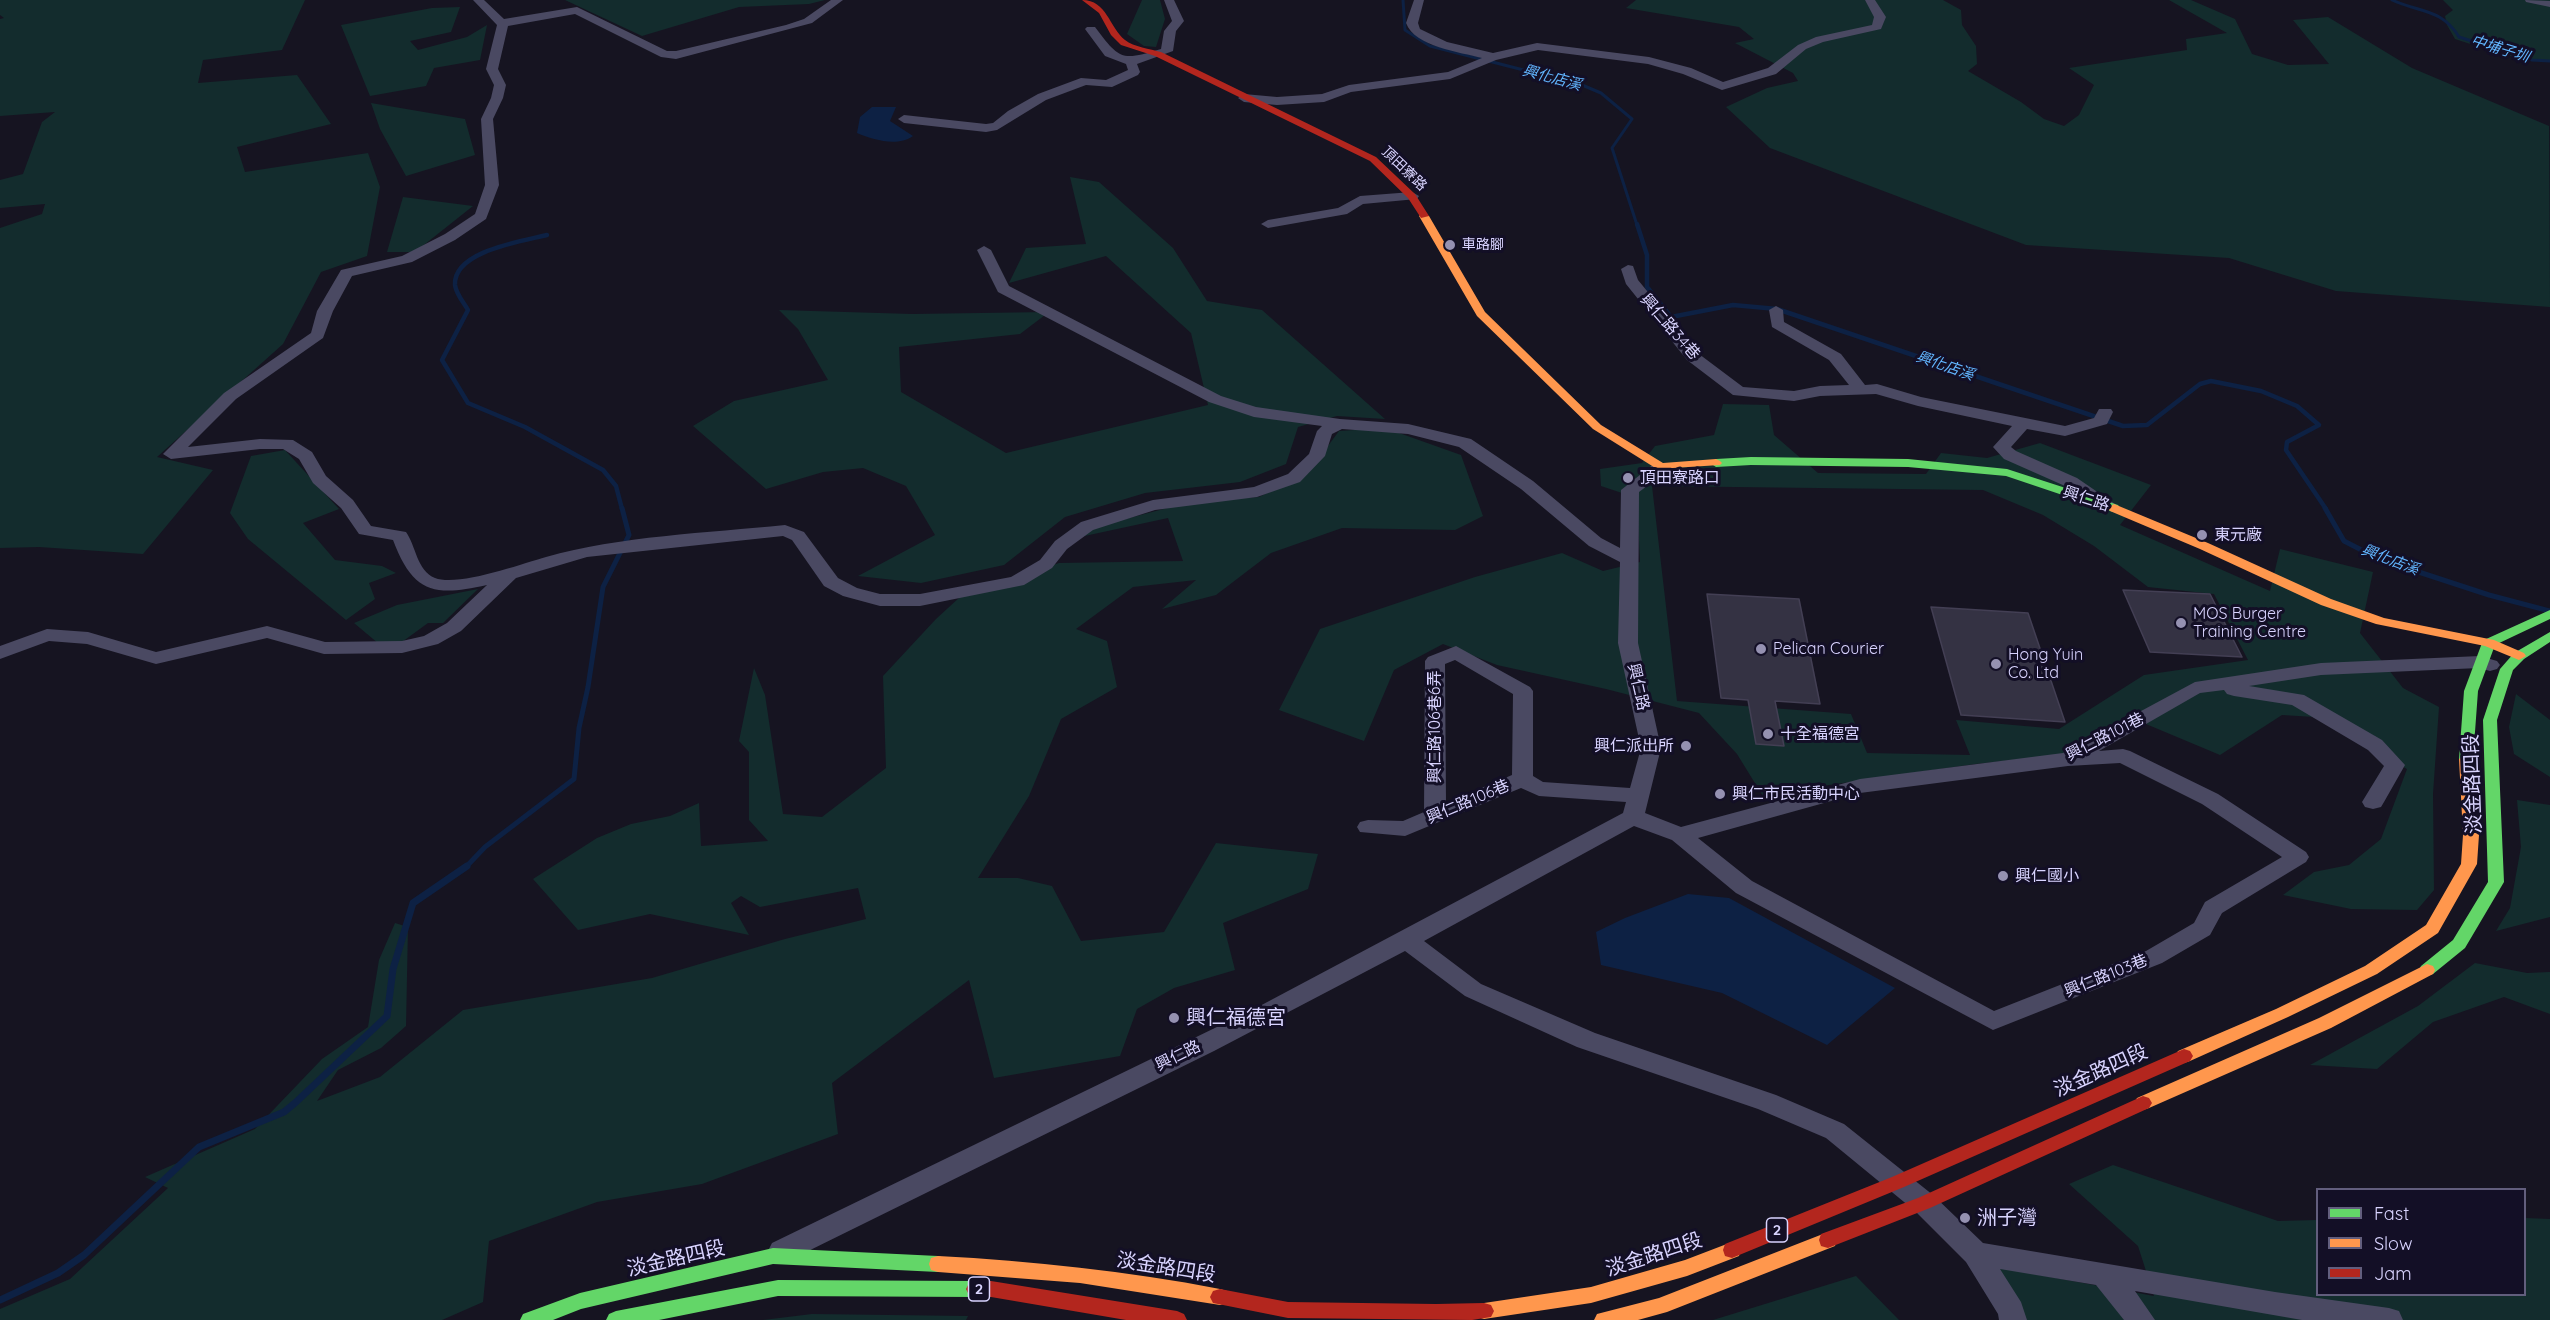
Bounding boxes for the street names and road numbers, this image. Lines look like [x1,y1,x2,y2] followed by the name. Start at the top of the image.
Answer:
[1378,144,1430,194] street label: 頂田寮路
[1636,290,1704,364] street label: 興仁路34巷
[2060,482,2112,516] street label: 興仁路
[1623,661,1653,713] street label: 興仁路
[1425,671,1445,783] street label: 興仁路106巷6弄
[2063,709,2147,765] street label: 興仁路101巷
[2459,734,2487,834] street label: 淡金路四段
[1424,776,1512,828] street label: 興仁路106巷
[2062,951,2150,1001] street label: 興仁路103巷
[1152,1037,1204,1075] street label: 興仁路
[2050,1040,2152,1102] street label: 淡金路四段
[1766,1218,1788,1242] road number: 2
[1603,1228,1705,1282] street label: 淡金路四段
[625,1236,727,1282] street label: 淡金路四段
[1115,1248,1217,1288] street label: 淡金路四段
[968,1277,990,1301] road number: 2

